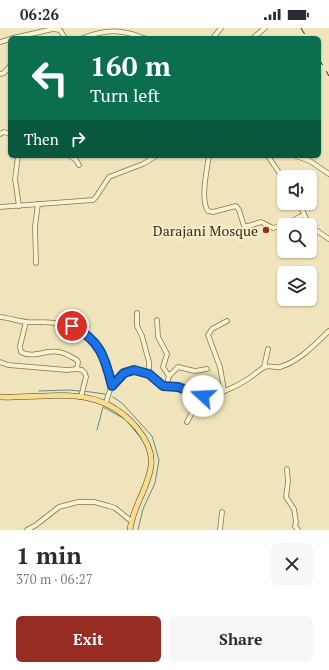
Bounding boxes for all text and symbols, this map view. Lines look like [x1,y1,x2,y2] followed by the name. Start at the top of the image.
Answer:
[20,4,59,24] text: 06:26
[90,47,171,84] text: 160 m
[24,52,76,104] icon: left
[90,83,160,107] text: Turn left
[67,128,89,150] icon: right
[24,129,59,149] text: Then
[277,170,317,306] map controls
[277,170,317,210] button: sound
[277,218,317,258] button: search
[153,221,258,240] place label: Darajani Mosque
[261,225,271,235] marker: Darajani Mosque
[277,266,317,306] button: layers
[55,309,89,343] pin
[61,315,83,337] icon: arrive
[182,375,224,417] position arrow
[16,539,82,571] text: 1 min
[271,543,313,585] button: close
[16,570,93,588] text: 370 m · 06:27
[16,616,161,662] button: Exit
[169,616,313,662] button: Share

